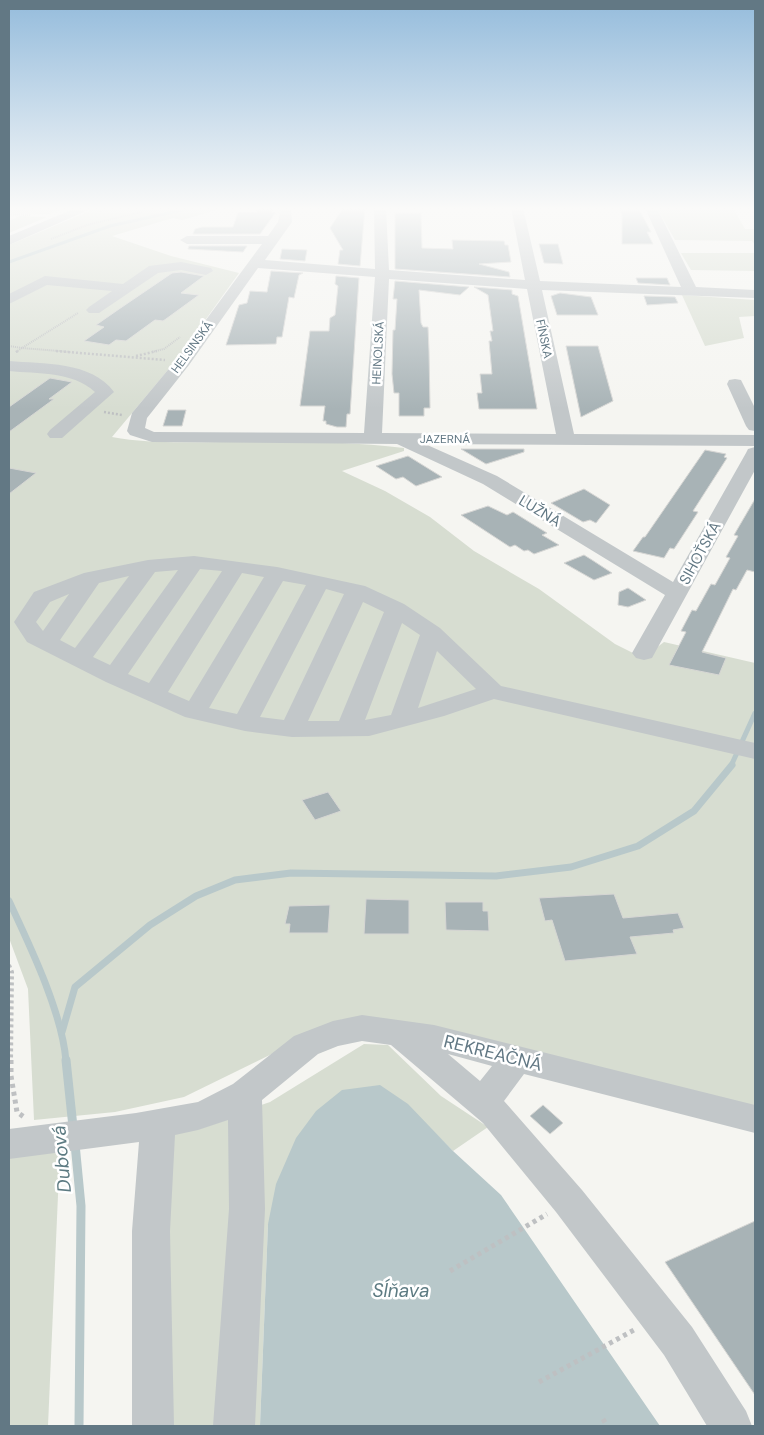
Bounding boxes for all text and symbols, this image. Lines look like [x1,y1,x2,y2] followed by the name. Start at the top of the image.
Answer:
[168,318,216,376] street label: HELSINSKÁ
[532,318,556,360] street label: FÍNSKA
[368,321,388,385] street label: HEINOLSKÁ
[420,431,470,447] street label: JAZERNÁ
[515,491,565,531] street label: LUŽNÁ
[675,518,726,588] street label: SIHOŤSKÁ
[441,1029,545,1077] street label: REKREAČNÁ
[46,1124,77,1194] water label: Dubová
[373,1278,429,1303] water label: Sĺňava

